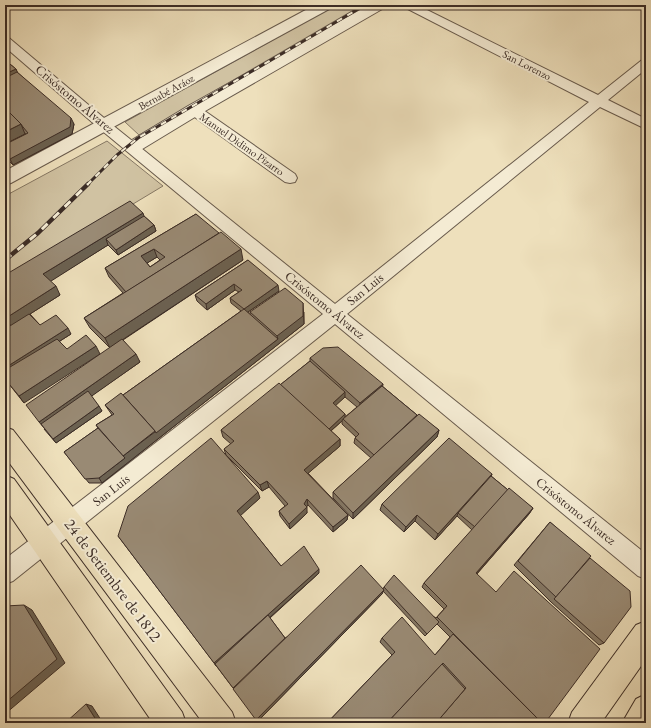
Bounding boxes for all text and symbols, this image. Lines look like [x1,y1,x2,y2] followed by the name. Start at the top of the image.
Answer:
[500,47,554,83] street label: San Lorenzo
[32,61,118,137] street label: Crisóstomo Álvarez
[136,70,197,113] street label: Bernabé Aráoz
[197,109,288,179] street label: Manuel Didimo Pizarro
[281,267,369,343] street label: Crisóstomo Álvarez
[343,269,387,309] street label: San Luis
[89,470,133,510] street label: San Luis
[532,473,620,549] street label: Crisóstomo Álvarez
[60,514,166,646] street label: 24 de Setiembre de 1812

